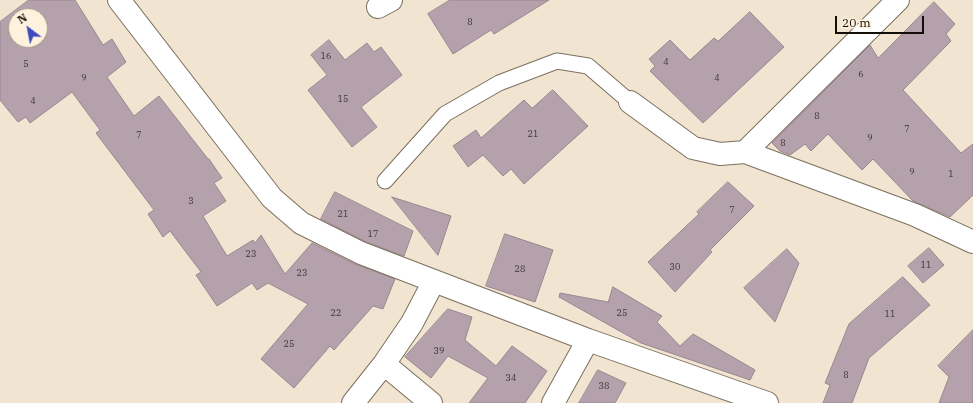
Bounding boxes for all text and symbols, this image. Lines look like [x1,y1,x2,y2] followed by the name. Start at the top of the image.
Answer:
[8,8,48,48] north arrow
[837,8,926,34] scale bar
[15,10,30,27] text: N
[842,15,871,30] text: 20 m
[467,17,473,27] house number: 8
[321,51,331,61] house number: 16
[663,57,669,67] house number: 4
[23,59,29,69] house number: 5
[858,69,864,79] house number: 6
[81,73,87,83] house number: 9
[714,73,720,83] house number: 4
[338,94,348,104] house number: 15
[30,96,36,106] house number: 4
[814,111,820,121] house number: 8
[904,124,910,134] house number: 7
[528,129,538,139] house number: 21
[136,130,142,140] house number: 7
[867,133,873,143] house number: 9
[780,138,786,148] house number: 8
[909,167,915,177] house number: 9
[948,169,954,179] house number: 1
[188,196,194,206] house number: 3
[729,205,735,215] house number: 7
[338,209,348,219] house number: 21
[368,229,378,239] house number: 17
[246,249,256,259] house number: 23
[921,260,931,270] house number: 11
[670,262,680,272] house number: 30
[515,264,525,274] house number: 28
[297,268,307,278] house number: 23
[331,308,341,318] house number: 22
[617,308,627,318] house number: 25
[885,309,895,319] house number: 11
[284,339,294,349] house number: 25
[434,346,444,356] house number: 39
[843,370,849,380] house number: 8
[506,373,516,383] house number: 34
[599,381,609,391] house number: 38

